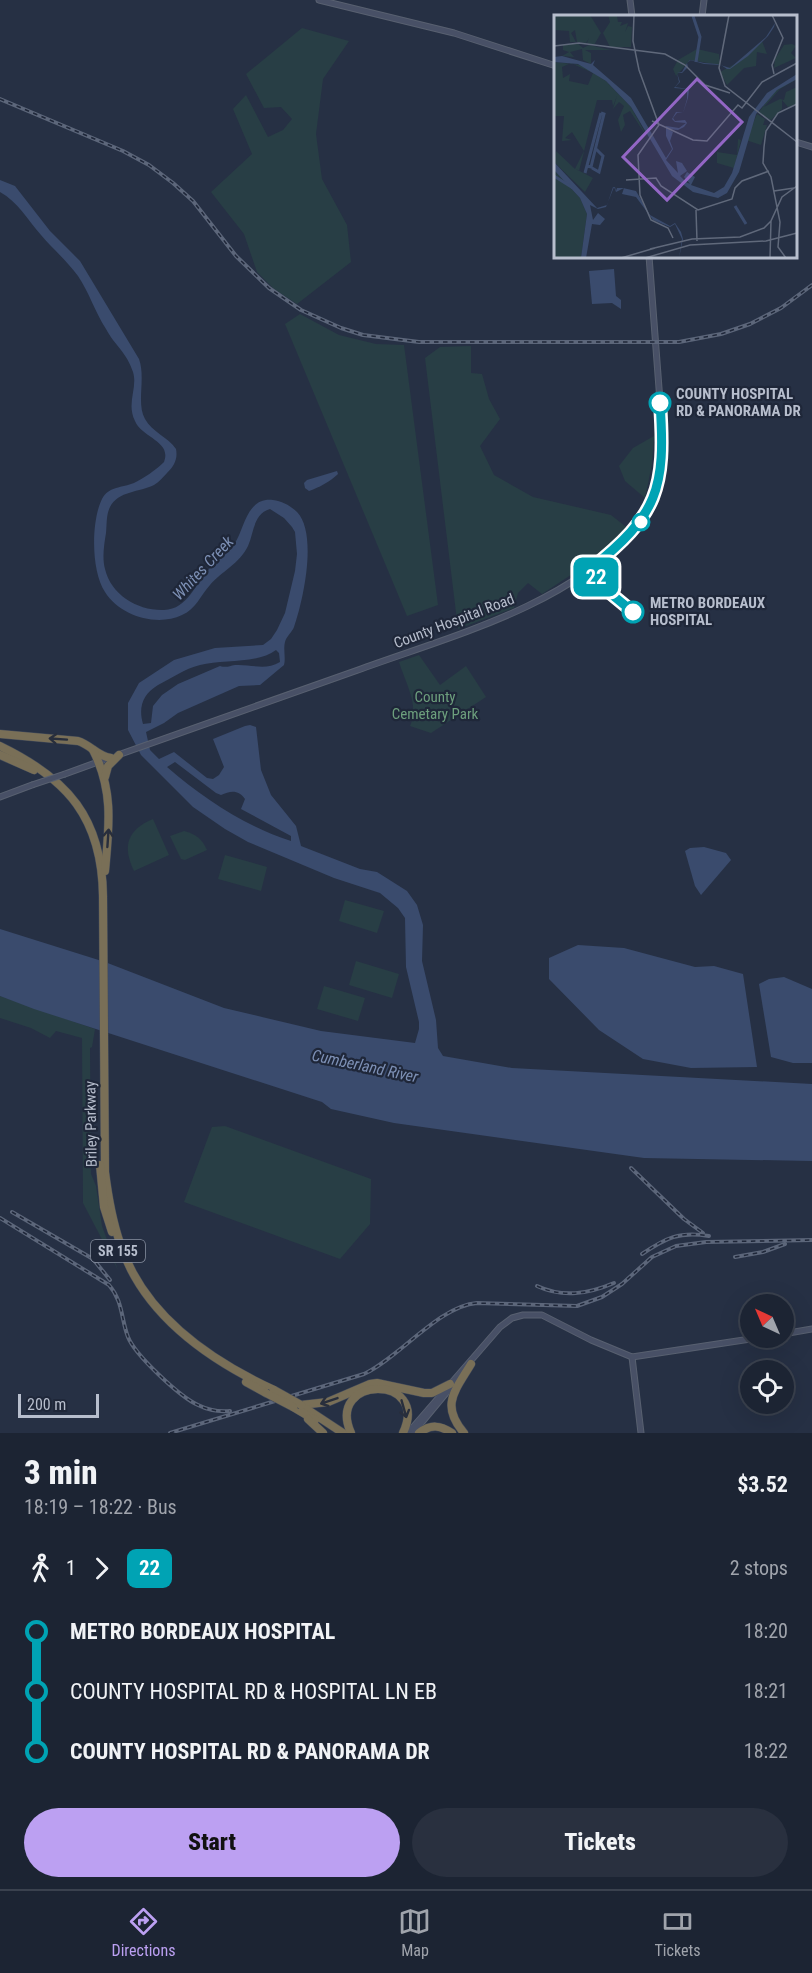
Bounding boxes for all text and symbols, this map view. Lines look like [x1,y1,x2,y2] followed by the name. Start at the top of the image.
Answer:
[554,15,797,258] inset map
[676,385,801,420] place label: COUNTY HOSPITAL RD & PANORAMA DR
[649,392,671,414] marker: COUNTY HOSPITAL RD & PANORAMA DR
[632,513,650,531] unlabelled marker
[169,531,238,604] water label: Whites Creek
[569,558,623,596] line badge: 22
[585,565,607,589] text: 22
[391,590,517,652] street label: County Hospital Road
[650,594,766,629] place label: METRO BORDEAUX HOSPITAL
[622,601,644,623] marker: METRO BORDEAUX HOSPITAL
[392,688,479,723] park label: County Cemetary Park
[48,733,68,744] one-way arrow
[103,829,114,849] one-way arrow
[310,1045,421,1087] water label: Cumberland River
[81,1081,101,1167] street label: Briley Parkway
[91,1240,145,1262] road number: SR 155
[740,1294,794,1348] north arrow
[740,1294,794,1414] map controls
[740,1360,794,1414] button: locate
[18,1391,99,1418] scale bar
[27,1395,66,1414] text: 200 m
[320,1396,339,1407] one-way arrow
[399,1399,410,1418] one-way arrow
[24,1453,98,1492] text: 3 min
[737,1472,788,1497] text: $3.52
[24,1495,177,1519] text: 18:19 – 18:22 · Bus
[24,1552,57,1585] icon: walk
[85,1552,118,1585] icon: forward
[66,1556,76,1580] text: 1
[139,1556,160,1580] text: 22
[730,1556,788,1580] text: 2 stops
[70,1619,335,1644] text: METRO BORDEAUX HOSPITAL
[744,1619,788,1643] text: 18:20
[70,1679,437,1704] text: COUNTY HOSPITAL RD & HOSPITAL LN EB
[744,1679,788,1703] text: 18:21
[70,1739,430,1764] text: COUNTY HOSPITAL RD & PANORAMA DR
[744,1739,788,1763] text: 18:22
[24,1808,400,1877] button: Start
[412,1808,788,1877] button: Tickets
[112,1905,175,1960] tab: Directions
[398,1905,431,1960] tab: Map
[654,1905,700,1960] tab: Tickets

